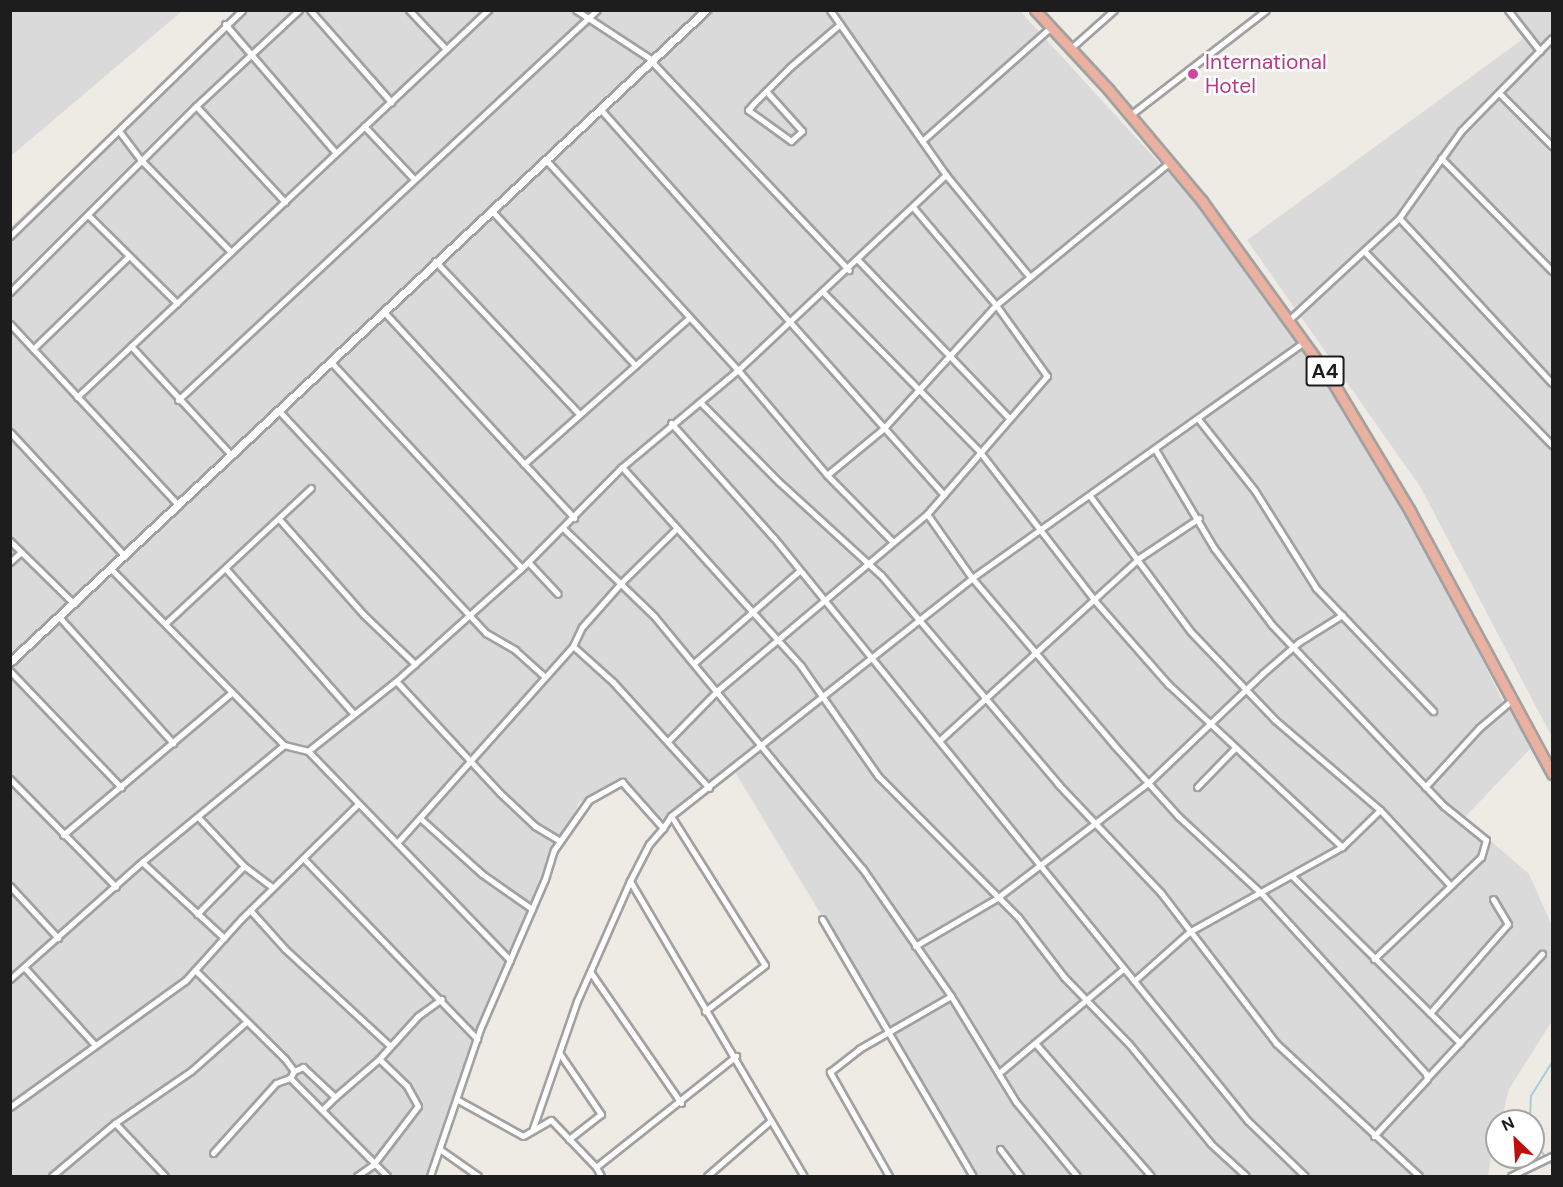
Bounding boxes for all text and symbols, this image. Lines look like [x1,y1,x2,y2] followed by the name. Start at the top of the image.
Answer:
[1205,49,1327,99] place label: International Hotel
[1186,67,1200,81] marker: International Hotel
[1306,354,1344,388] road number: A4
[1485,1109,1545,1169] north arrow
[1498,1112,1518,1136] text: N

